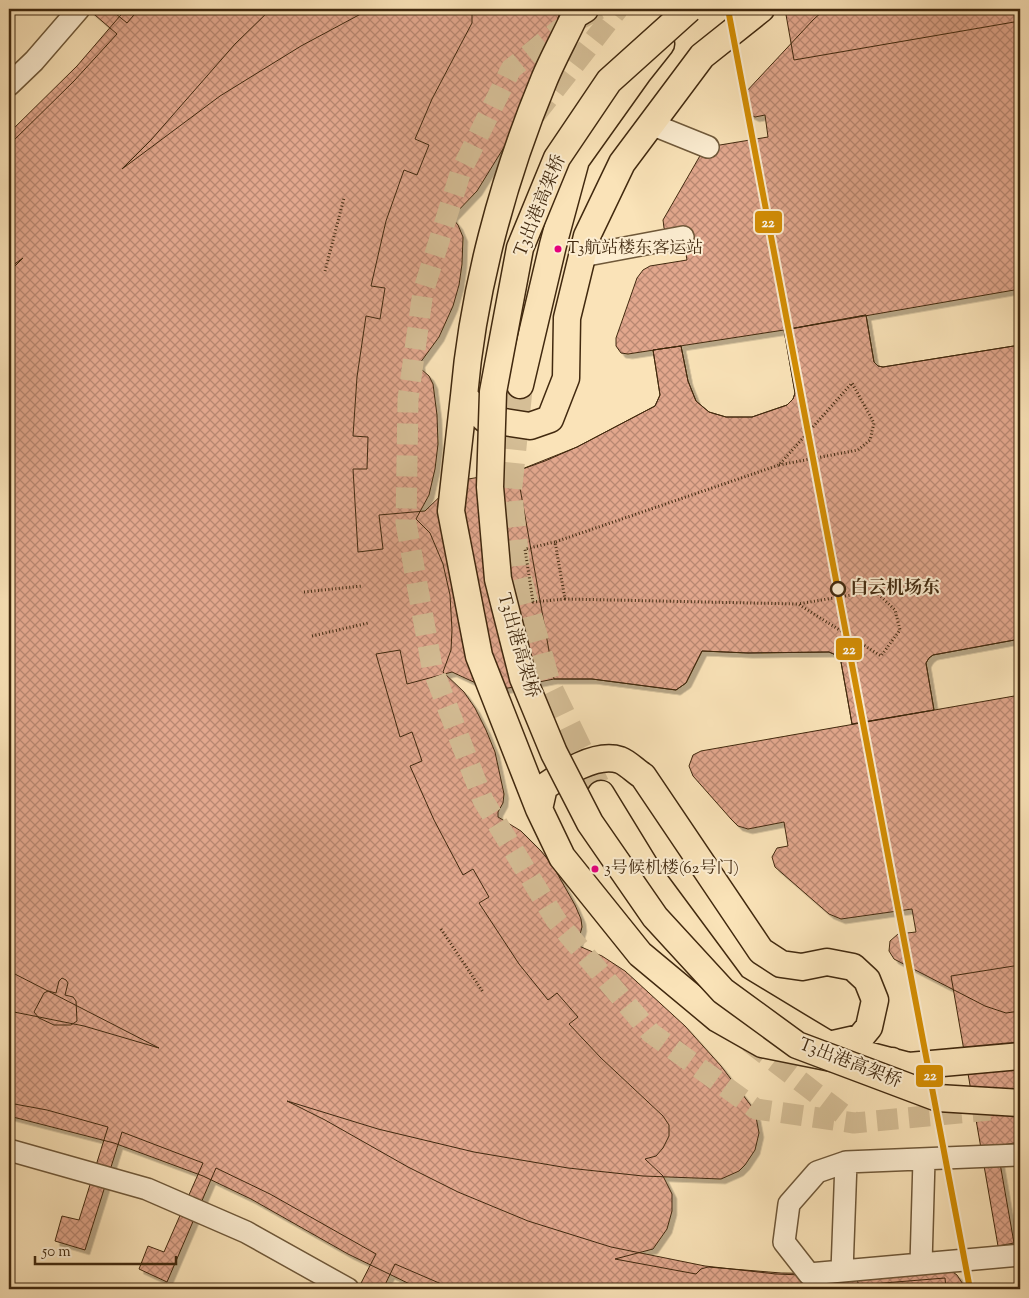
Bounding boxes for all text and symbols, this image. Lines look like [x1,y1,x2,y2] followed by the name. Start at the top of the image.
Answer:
[509,151,573,261] street label: T3出港高架桥
[754,210,783,234] line badge: 22
[761,214,775,234] text: 22
[567,237,703,261] place label: T3航站楼东客运站
[553,244,563,254] marker: T3航站楼东客运站
[850,576,940,602] place label: 白云机场东
[830,581,846,597] marker: 白云机场东
[490,590,544,702] street label: T3出港高架桥
[835,637,863,661] line badge: 22
[842,641,856,661] text: 22
[604,857,739,881] place label: 3号候机楼(62号门)
[590,864,600,874] marker: 3号候机楼(62号门)
[795,1032,905,1096] street label: T3出港高架桥
[915,1064,944,1088] line badge: 22
[923,1067,937,1087] text: 22
[35,1233,176,1265] scale bar
[41,1242,71,1263] text: 50 m

